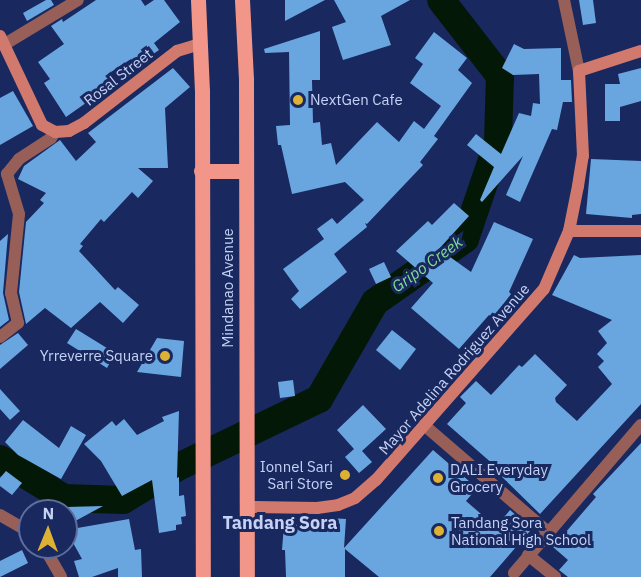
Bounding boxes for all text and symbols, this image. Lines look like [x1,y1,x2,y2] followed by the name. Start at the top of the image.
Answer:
[80,45,156,109] street label: Rosal Street
[310,91,403,109] place label: NextGen Cafe
[291,93,305,107] marker: NextGen Cafe
[219,228,237,348] street label: Mindanao Avenue
[388,232,466,296] water label: Gripo Creek
[375,280,533,458] street label: Mayor Adelina Rodriguez Avenue
[40,347,153,365] place label: Yrreverre Square
[158,349,172,363] marker: Yrreverre Square
[260,457,333,492] place label: Ionnel Sari Sari Store
[450,460,548,495] place label: DALI Everyday Grocery
[338,468,352,482] marker: Ionnel Sari Sari Store
[431,471,445,485] marker: DALI Everyday Grocery
[18,499,78,559] north arrow
[42,503,54,523] text: N
[223,512,337,534] district label: Tandang Sora
[451,513,591,548] place label: Tandang Sora National High School
[432,524,446,538] marker: Tandang Sora National High School

